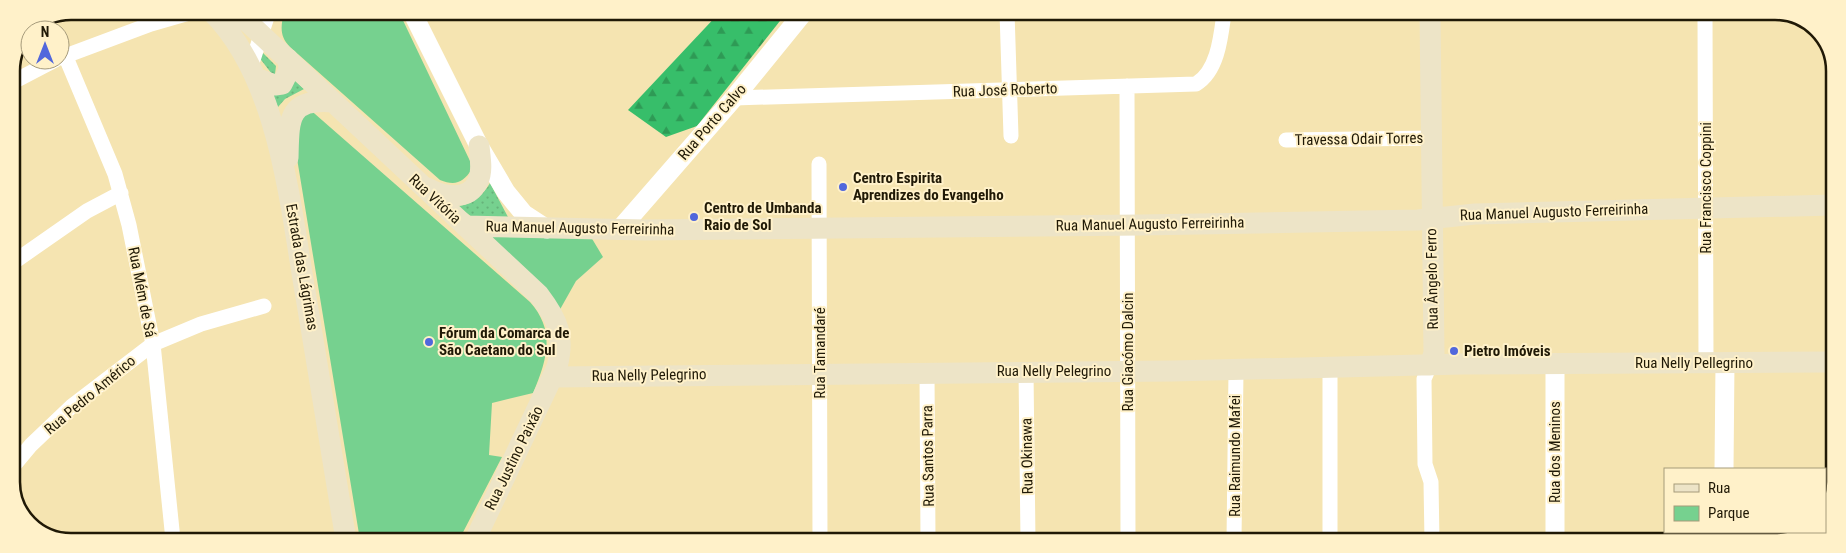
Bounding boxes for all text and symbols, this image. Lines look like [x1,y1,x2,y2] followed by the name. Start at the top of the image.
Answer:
[20,20,70,70] north arrow
[41,24,49,40] text: N
[952,79,1058,101] street label: Rua José Roberto
[674,80,750,164] street label: Rua Porto Calvo
[1697,122,1715,254] street label: Rua Francisco Coppini
[1295,129,1424,149] street label: Travessa Odair Torres
[853,169,1004,204] place label: Centro Espirita Aprendizes do Evangelho
[405,170,465,228] street label: Rua Vitória
[837,181,849,193] marker: Centro Espirita Aprendizes do Evangelho
[704,199,821,234] place label: Centro de Umbanda Raio de Sol
[1459,200,1649,224] street label: Rua Manuel Augusto Ferreirinha
[282,202,322,332] street label: Estrada das Lágrimas
[688,211,700,223] marker: Centro de Umbanda Raio de Sol
[1056,213,1244,235] street label: Rua Manuel Augusto Ferreirinha
[486,217,674,239] street label: Rua Manuel Augusto Ferreirinha
[1422,228,1442,330] street label: Rua Ângelo Ferro
[124,245,160,339] street label: Rua Mém de Sá
[1119,293,1137,411] street label: Rua Giacómo Dalcin
[811,307,829,399] street label: Rua Tamandaré
[439,324,569,359] place label: Fórum da Comarca de São Caetano do Sul
[423,336,435,348] marker: Fórum da Comarca de São Caetano do Sul
[1464,342,1551,360] place label: Pietro Imóveis
[1448,345,1460,357] marker: Pietro Imóveis
[41,352,139,438] street label: Rua Pedro Américo
[1635,354,1753,372] street label: Rua Nelly Pellegrino
[997,362,1111,380] street label: Rua Nelly Pelegrino
[592,365,706,385] street label: Rua Nelly Pelegrino
[1226,395,1244,517] street label: Rua Raimundo Mafei
[1546,401,1564,503] street label: Rua dos Meninos
[481,403,547,513] street label: Rua Justino Paixão
[918,405,938,507] street label: Rua Santos Parra
[1017,418,1037,494] street label: Rua Okinawa
[1664,468,1826,533] legend
[1708,479,1730,497] text: Rua
[1708,504,1750,522] text: Parque

